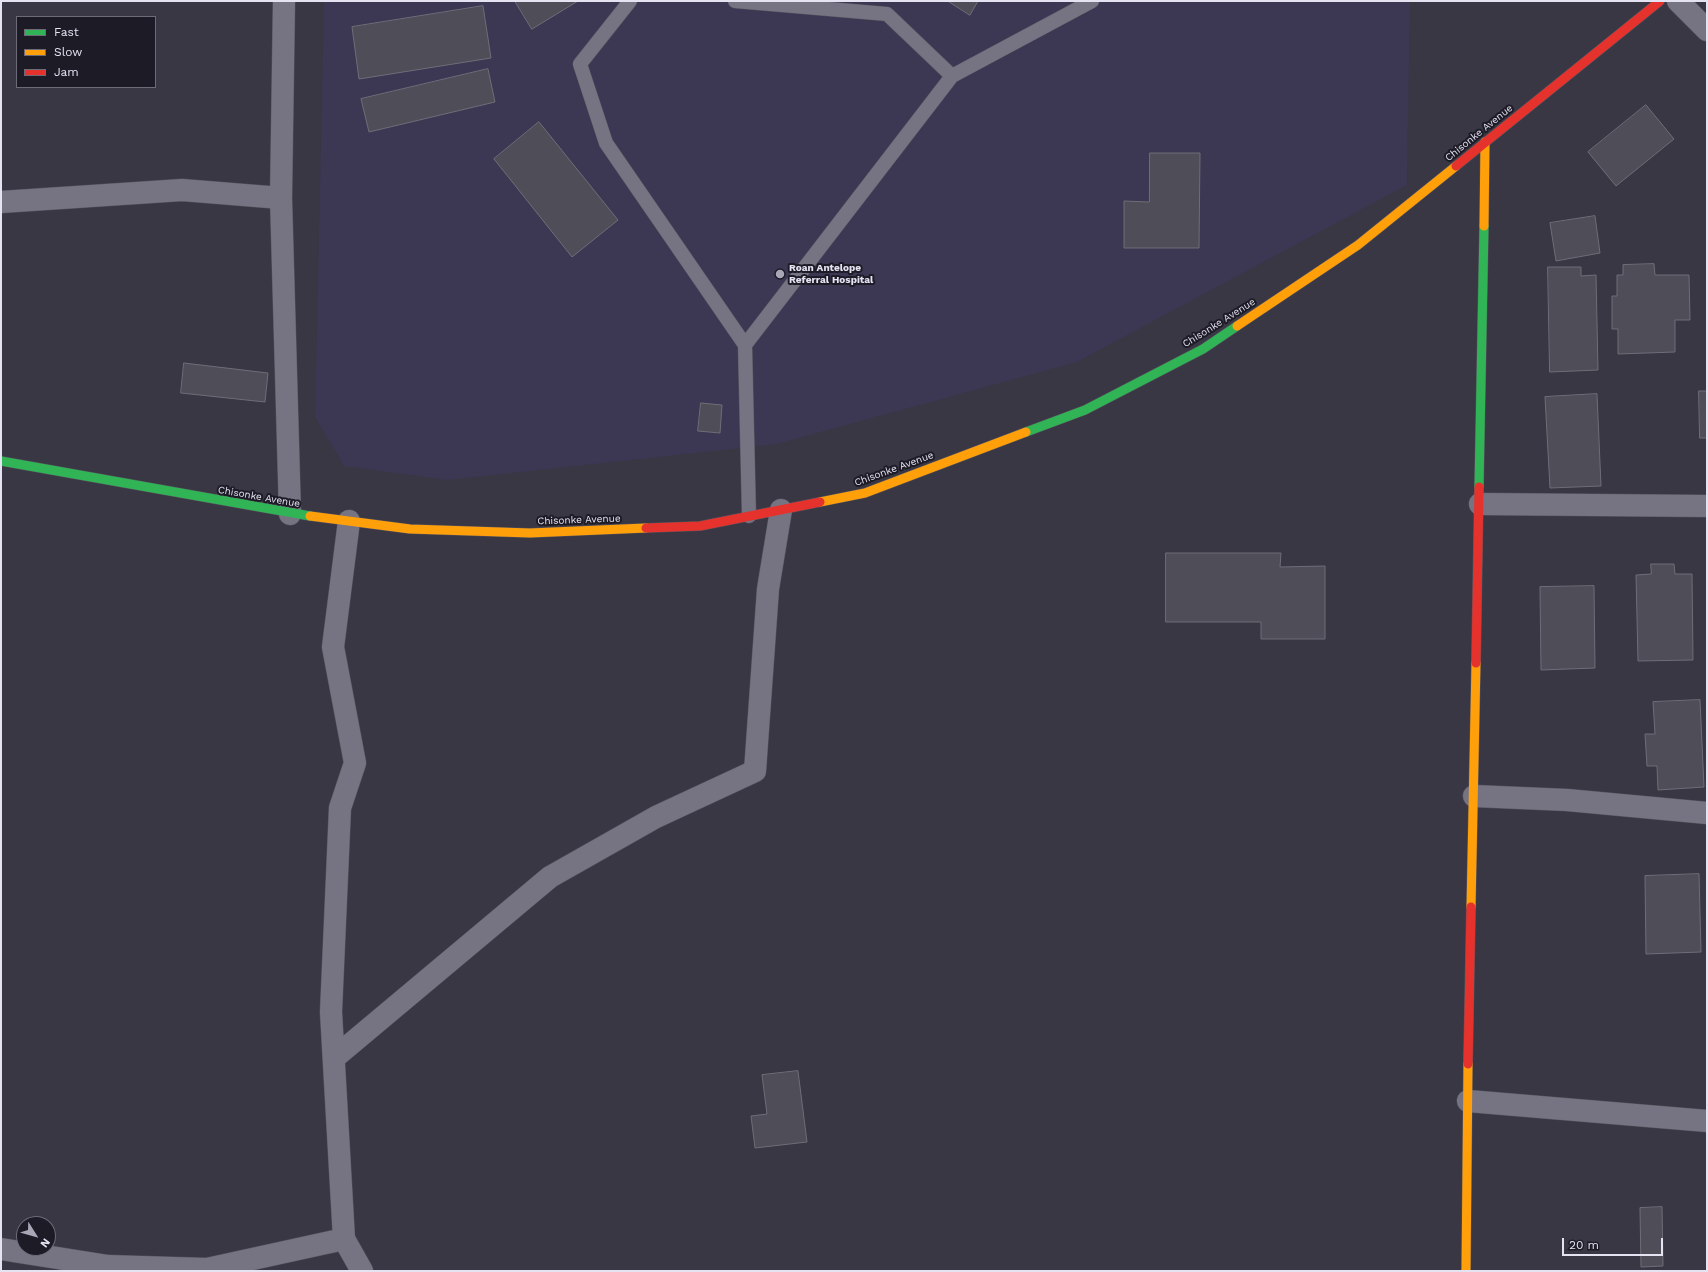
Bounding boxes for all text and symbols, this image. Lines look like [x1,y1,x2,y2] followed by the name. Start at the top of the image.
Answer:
[16,16,156,88] legend
[54,25,79,39] text: Fast
[54,45,82,59] text: Slow
[54,65,79,79] text: Jam
[1443,102,1515,164] street label: Chisonke Avenue
[789,262,873,286] place label: Roan Antelope Referral Hospital
[774,268,786,280] marker: Roan Antelope Referral Hospital
[1181,296,1257,350] street label: Chisonke Avenue
[853,449,935,489] street label: Chisonke Avenue
[217,484,301,510] street label: Chisonke Avenue
[537,513,621,527] street label: Chisonke Avenue
[16,1216,56,1256] north arrow
[1564,1230,1665,1256] scale bar
[38,1236,53,1250] text: N
[1569,1238,1599,1252] text: 20 m

